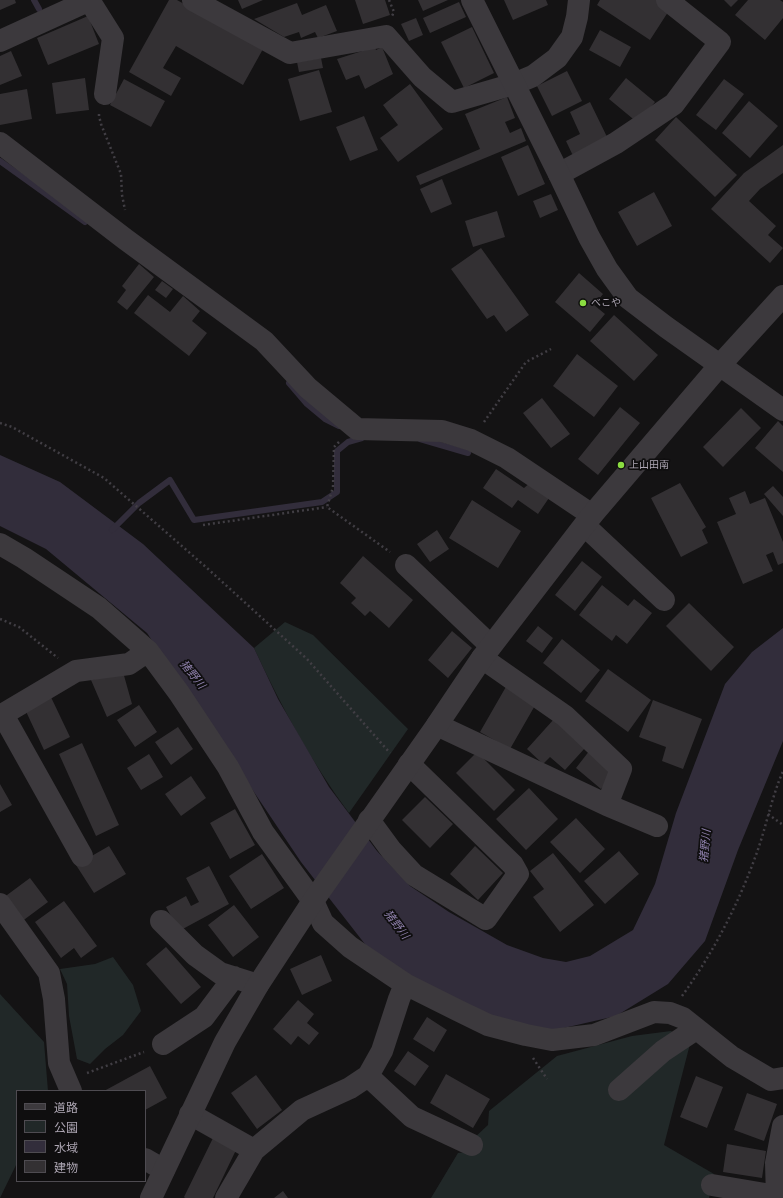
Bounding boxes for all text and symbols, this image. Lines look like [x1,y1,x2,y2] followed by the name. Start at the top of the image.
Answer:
[591,297,621,309] place label: べこや
[578,298,588,308] marker: べこや
[629,459,669,471] place label: 上山田南
[616,460,626,470] marker: 上山田南
[176,658,208,692] water label: 猪野川
[698,829,714,863] water label: 猪野川
[381,908,411,942] water label: 猪野川
[16,1090,146,1182] legend
[54,1101,78,1115] text: 道路
[54,1121,78,1135] text: 公園
[54,1141,78,1155] text: 水域
[54,1161,78,1175] text: 建物

